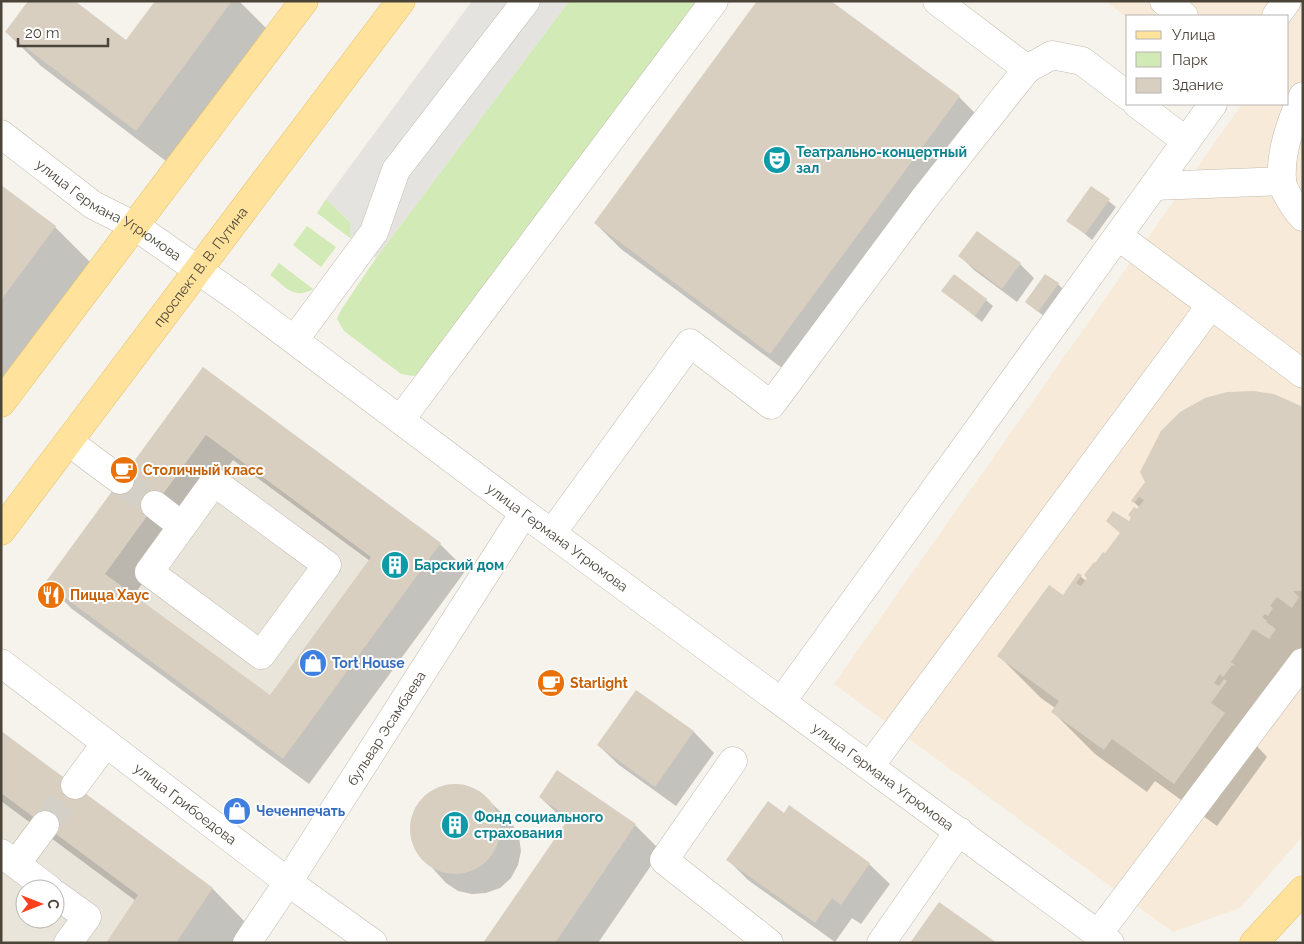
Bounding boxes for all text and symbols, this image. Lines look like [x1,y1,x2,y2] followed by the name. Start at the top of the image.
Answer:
[18,15,108,47] scale bar
[1126,15,1289,105] legend
[25,24,60,42] text: 20 m
[1172,26,1216,44] text: Улица
[1172,51,1208,69] text: Парк
[1172,76,1224,94] text: Здание
[796,144,967,176] place label: Театрально-концертный зал
[762,145,792,175] theatre icon: Театрально-концертный зал
[33,156,184,264] street label: улица Германа Угрюмова
[150,204,251,330] street label: проспект В. В. Путина
[109,455,139,485] cafe icon: Столичный класс
[143,462,264,478] place label: Столичный класс
[484,480,631,595] street label: улица Германа Угрюмова
[380,550,410,580] building icon: Барский дом
[414,557,504,573] place label: Барский дом
[36,580,66,610] restaurant icon: Пицца Хаус
[70,587,149,603] place label: Пицца Хаус
[298,648,328,678] shop icon: Tort House
[332,655,405,671] place label: Tort House
[344,668,429,788] street label: бульвар Эсамбаева
[536,668,566,698] cafe icon: Starlight
[570,675,629,691] place label: Starlight
[809,719,957,834] street label: улица Германа Угрюмова
[131,760,240,848] street label: улица Грибоедова
[222,796,252,826] shop icon: Чеченпечать
[256,803,346,819] place label: Чеченпечать
[474,809,604,841] place label: Фонд социального страхования
[440,810,470,840] building icon: Фонд социального страхования
[15,879,65,929] north arrow
[45,899,61,909] text: С

